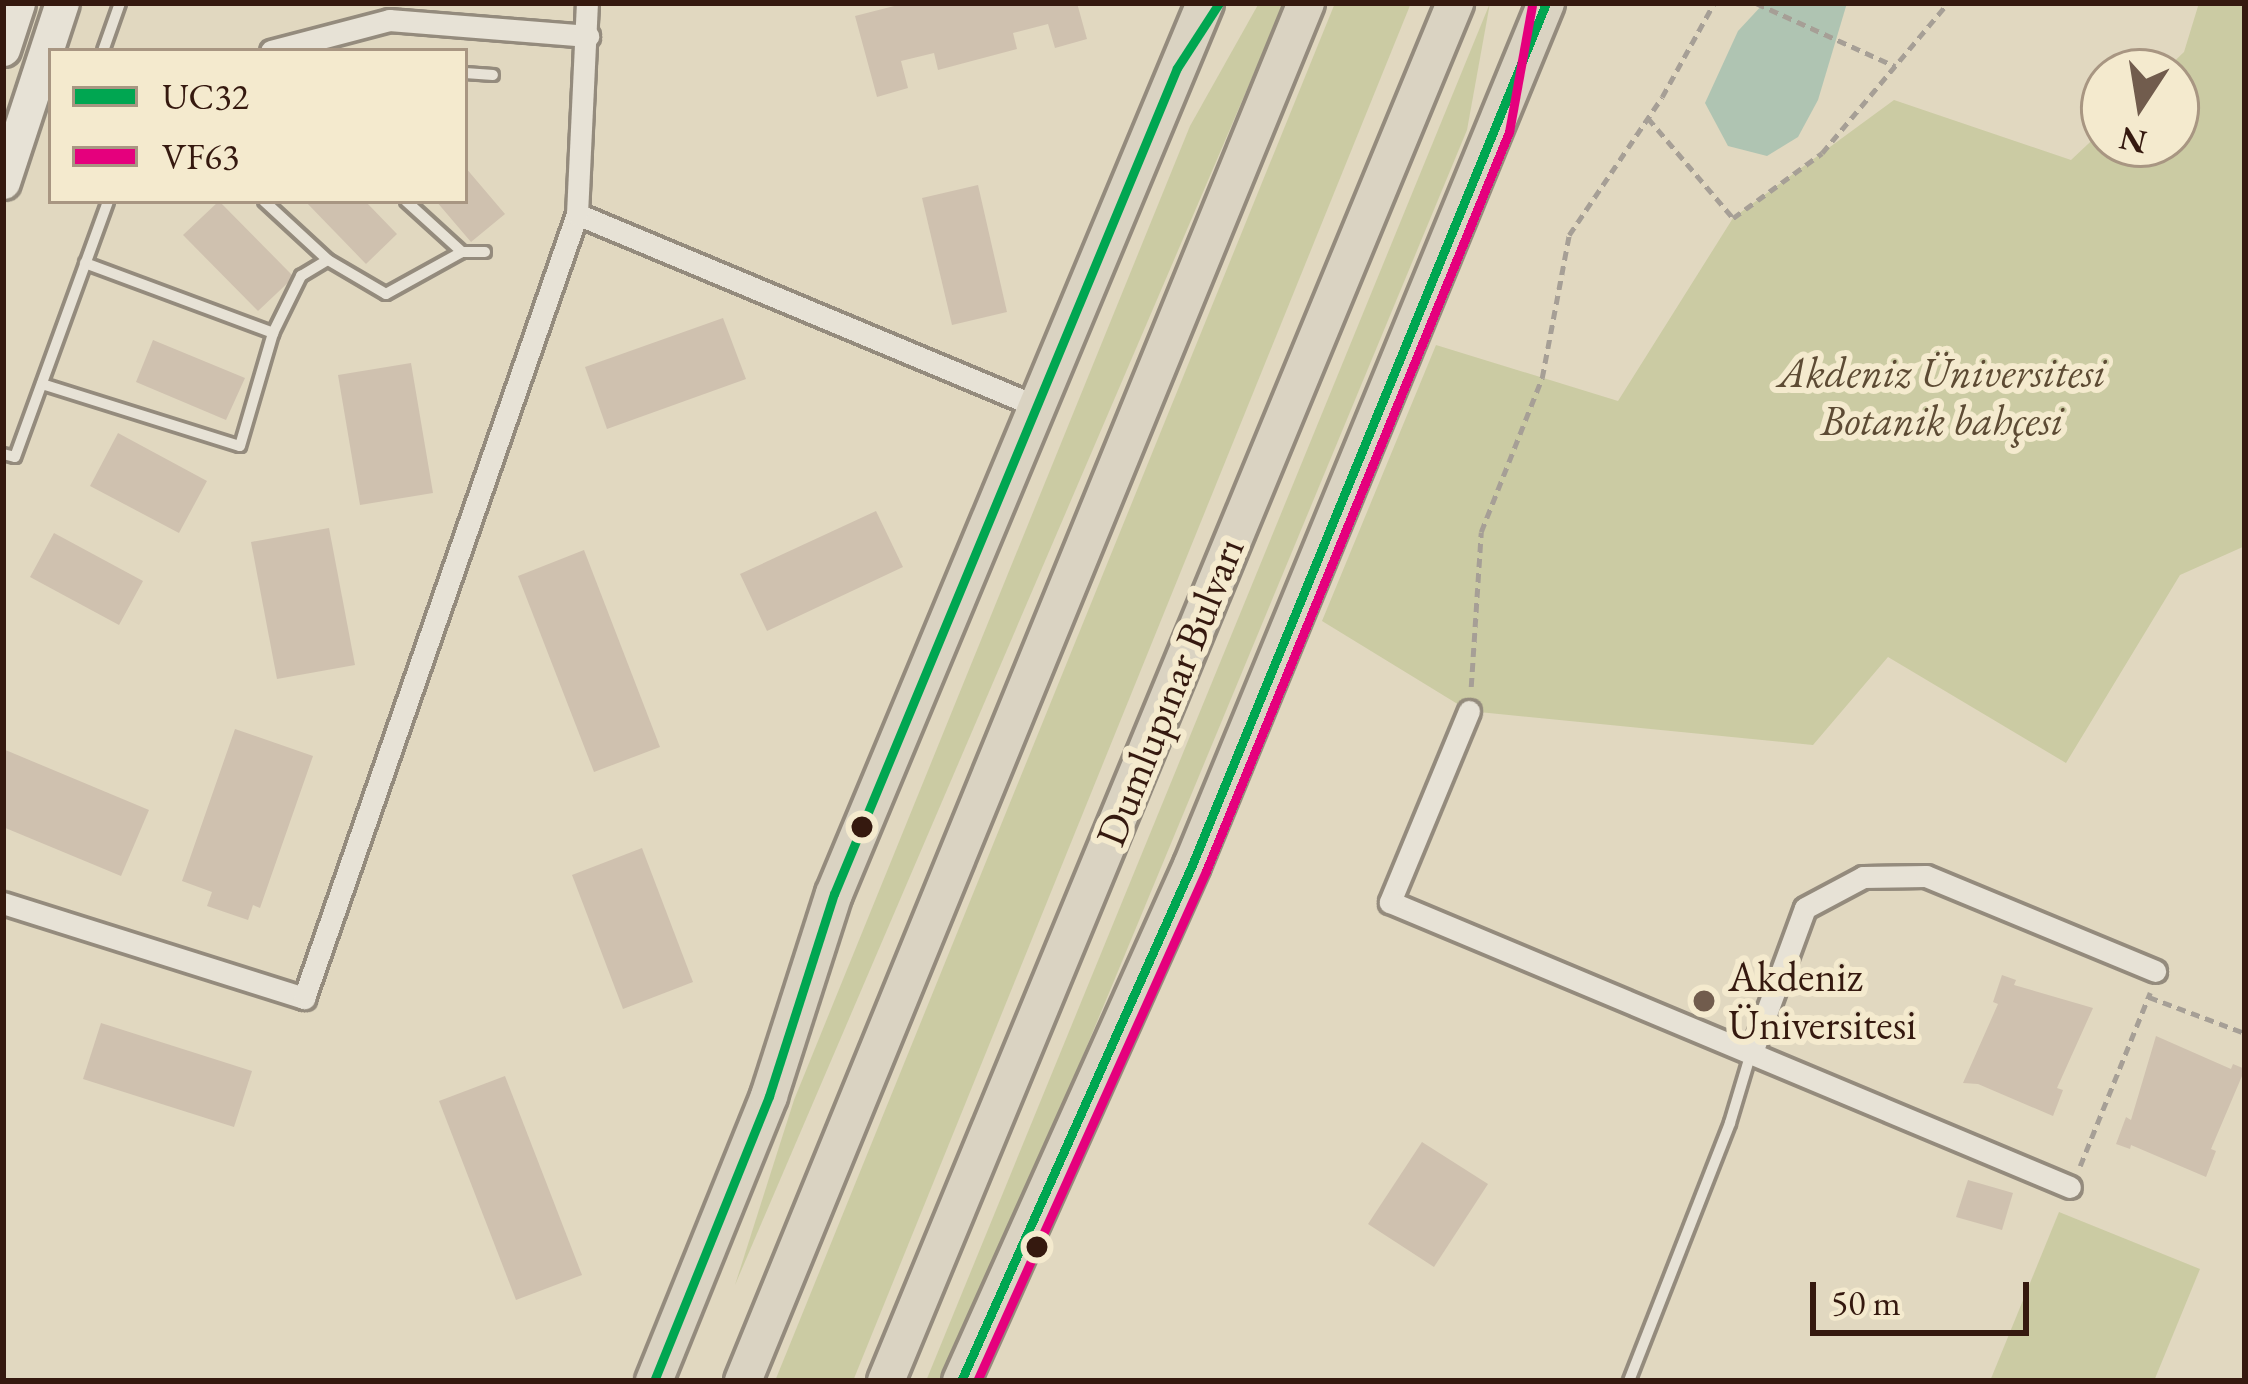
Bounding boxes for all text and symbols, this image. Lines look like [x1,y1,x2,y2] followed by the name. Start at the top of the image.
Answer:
[48,48,468,204] legend
[2080,48,2200,168] north arrow
[162,73,249,120] text: UC32
[2116,117,2151,165] text: N
[162,133,239,180] text: VF63
[1778,348,2106,446] park label: Akdeniz Üniversitesi Botanik bahçesi
[1085,531,1255,853] street label: Dumlupınar Bulvarı
[851,816,873,838] unlabelled marker
[1728,952,1916,1050] place label: Akdeniz Üniversitesi
[1691,988,1717,1014] marker: Akdeniz Üniversitesi
[1026,1236,1048,1258] unlabelled marker
[1816,1258,2035,1332] scale bar
[1831,1279,1901,1326] text: 50 m

